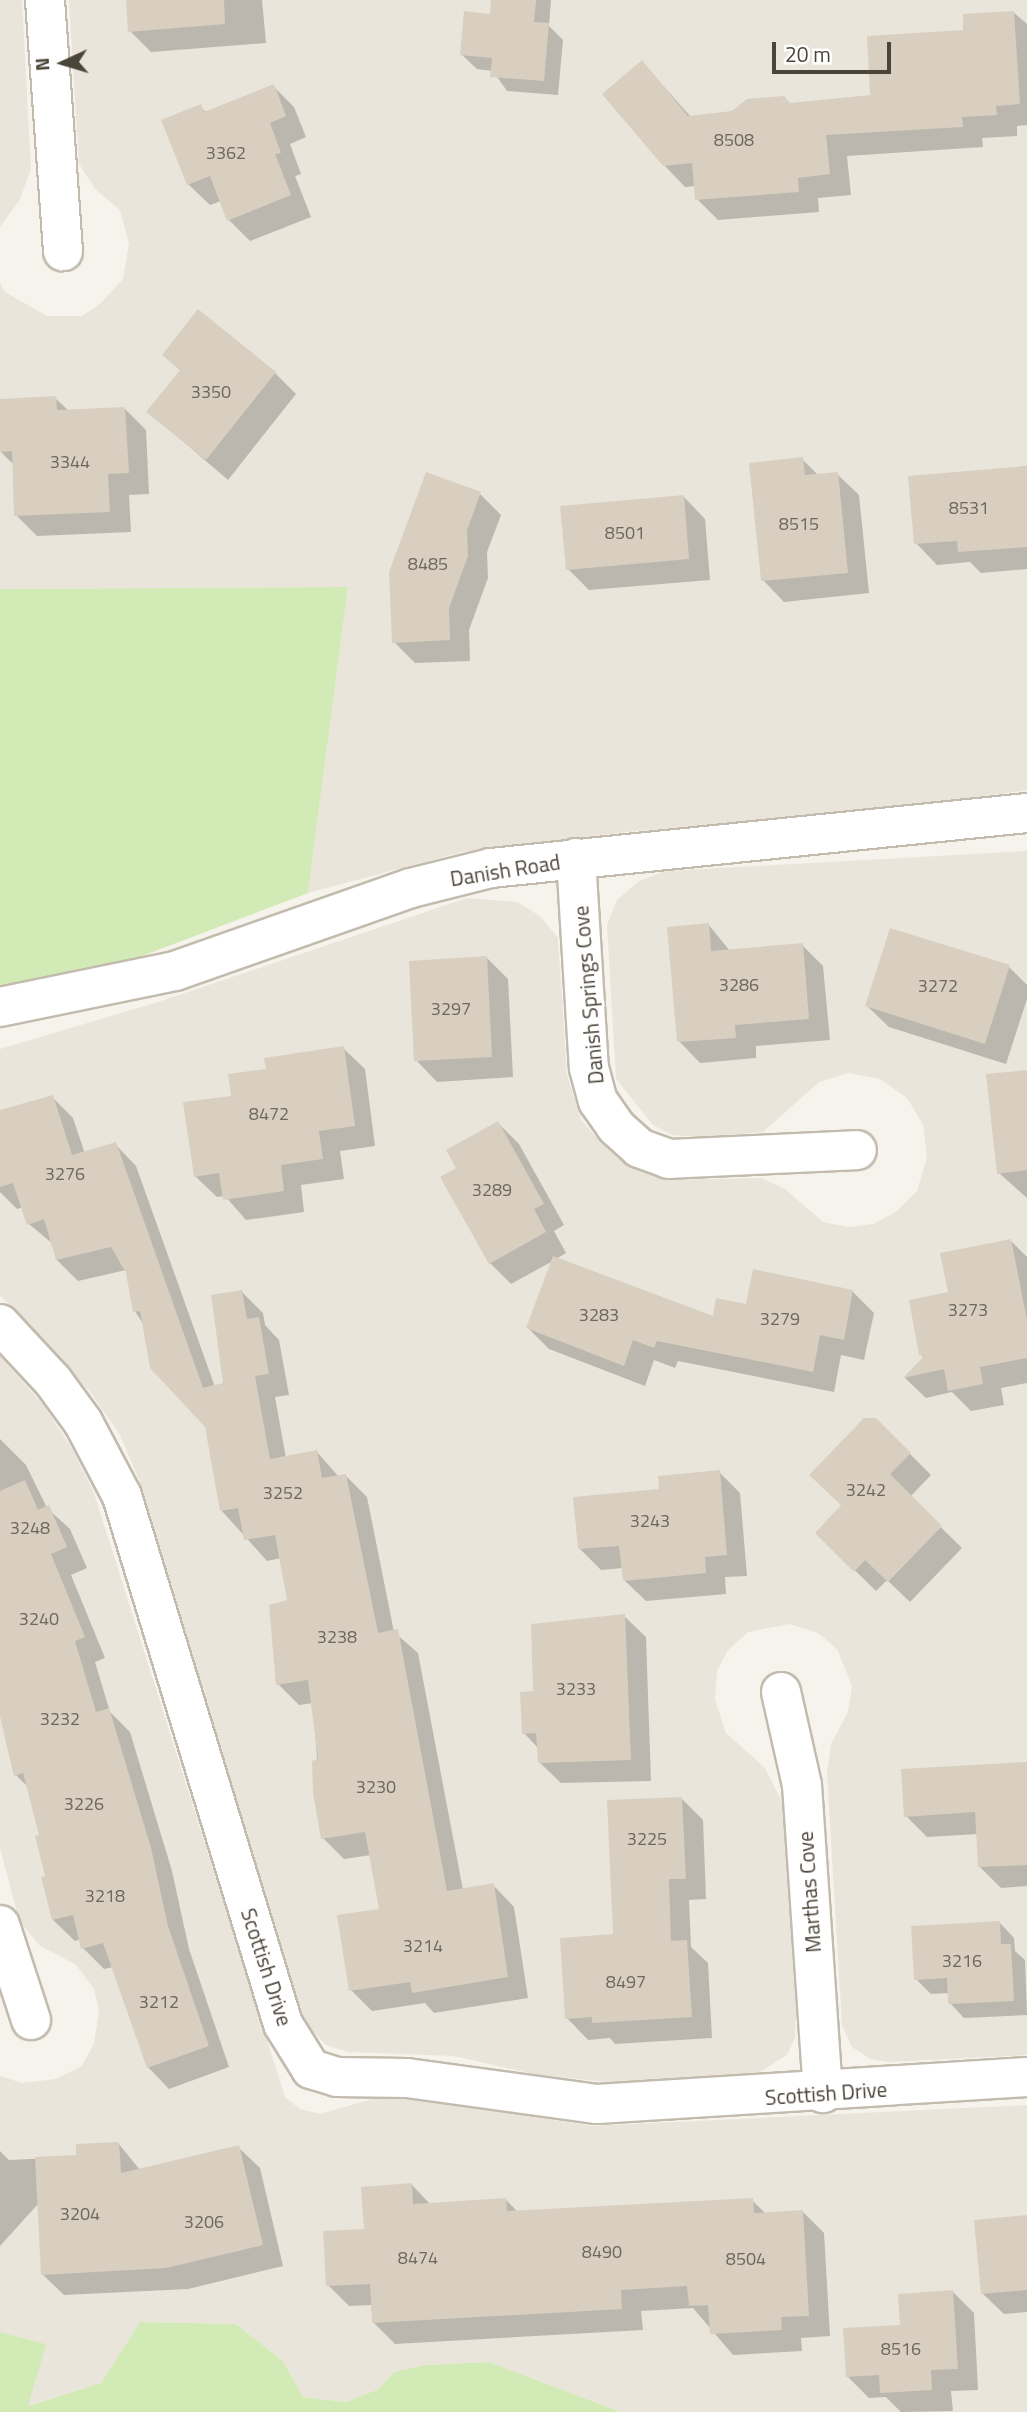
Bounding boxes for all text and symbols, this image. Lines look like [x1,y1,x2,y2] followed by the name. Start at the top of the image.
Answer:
[28,28,98,98] north arrow
[775,28,894,72] scale bar
[785,38,831,70] text: 20 m
[27,57,56,72] text: N
[714,129,754,151] house number: 8508
[206,142,246,164] house number: 3362
[191,381,231,403] house number: 3350
[50,451,90,473] house number: 3344
[949,497,989,519] house number: 8531
[779,513,819,535] house number: 8515
[605,522,645,544] house number: 8501
[408,553,448,575] house number: 8485
[448,849,562,891] street label: Danish Road
[568,905,608,1085] street label: Danish Springs Cove
[719,974,759,996] house number: 3286
[918,975,958,997] house number: 3272
[431,998,471,1020] house number: 3297
[249,1103,289,1125] house number: 8472
[45,1163,85,1185] house number: 3276
[472,1179,512,1201] house number: 3289
[948,1299,988,1321] house number: 3273
[579,1304,619,1326] house number: 3283
[760,1308,800,1330] house number: 3279
[846,1479,886,1501] house number: 3242
[263,1482,303,1504] house number: 3252
[630,1510,670,1532] house number: 3243
[10,1517,50,1539] house number: 3248
[19,1608,59,1630] house number: 3240
[317,1626,357,1648] house number: 3238
[556,1678,596,1700] house number: 3233
[40,1708,80,1730] house number: 3232
[356,1776,396,1798] house number: 3230
[64,1793,104,1815] house number: 3226
[627,1828,667,1850] house number: 3225
[792,1830,826,1954] street label: Marthas Cove
[85,1885,125,1907] house number: 3218
[236,1905,298,2029] street label: Scottish Drive
[403,1935,443,1957] house number: 3214
[942,1950,982,1972] house number: 3216
[606,1971,646,1993] house number: 8497
[139,1991,179,2013] house number: 3212
[764,2076,888,2110] street label: Scottish Drive
[60,2203,100,2225] house number: 3204
[184,2211,224,2233] house number: 3206
[582,2241,622,2263] house number: 8490
[398,2247,438,2269] house number: 8474
[726,2248,766,2270] house number: 8504
[881,2338,921,2360] house number: 8516

